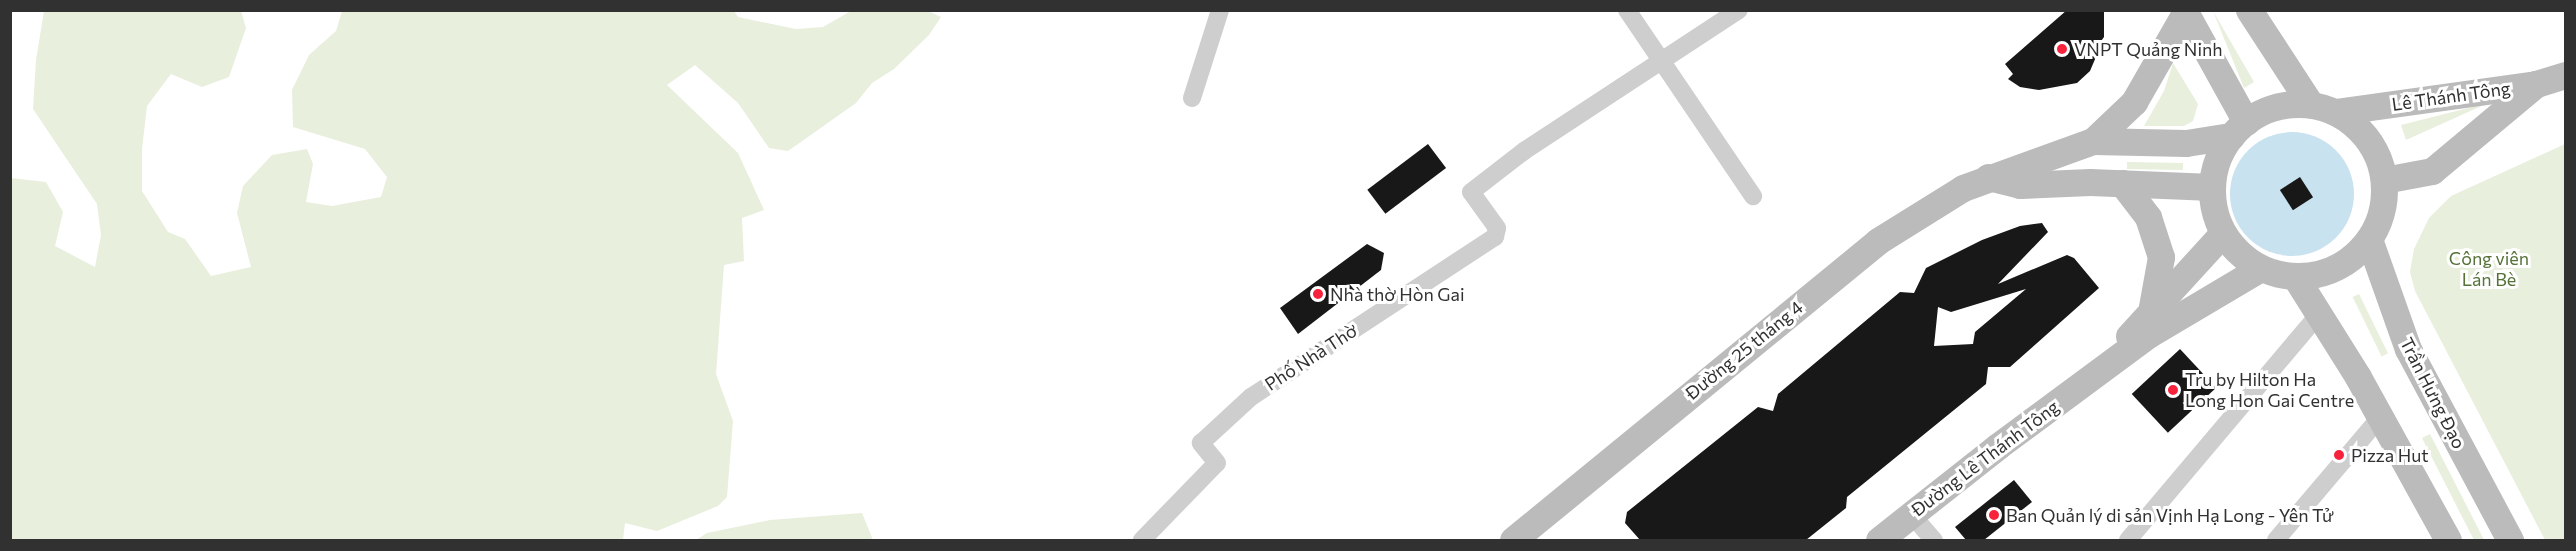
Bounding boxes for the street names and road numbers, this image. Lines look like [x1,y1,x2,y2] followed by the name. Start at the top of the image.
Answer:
[2390,77,2512,115] street label: Lê Thánh Tông
[1681,296,1807,404] street label: Đường 25 tháng 4
[1261,319,1361,395] street label: Phố Nhà Thờ
[2396,334,2470,452] street label: Trần Hưng Đạo
[1907,396,2063,520] street label: Đường Lê Thánh Tông

